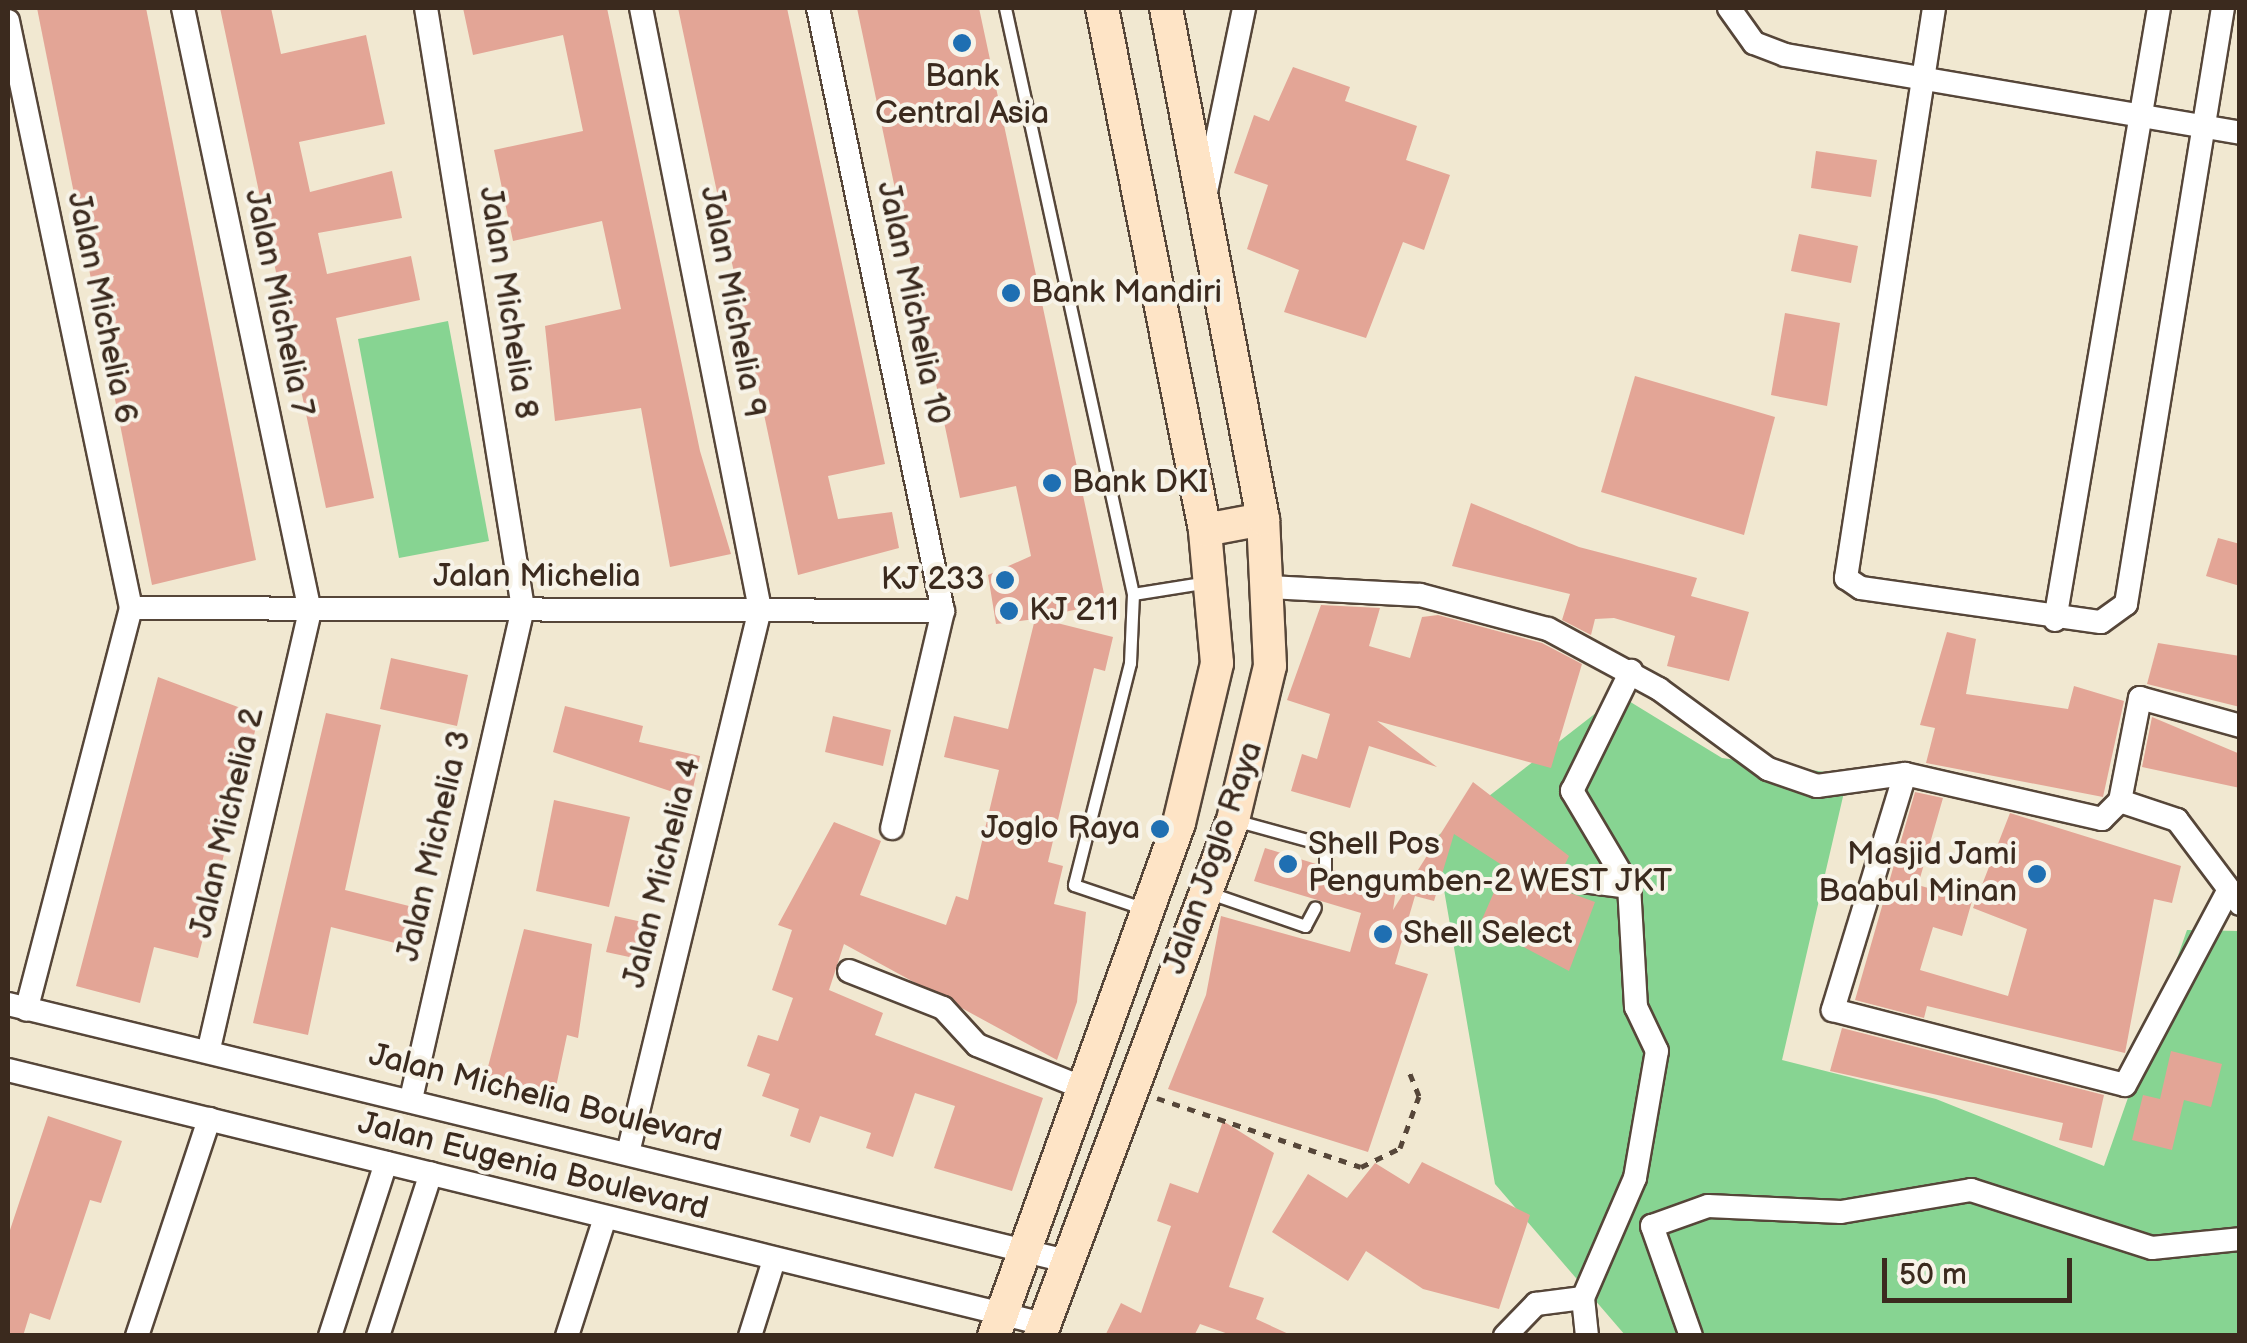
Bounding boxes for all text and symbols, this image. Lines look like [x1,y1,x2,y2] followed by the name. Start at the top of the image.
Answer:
[951,32,973,54] marker: Bank Central Asia
[875,59,1049,134] place label: Bank Central Asia
[868,178,956,428] street label: Jalan Michelia 10
[691,183,773,421] street label: Jalan Michelia 9
[470,184,544,422] street label: Jalan Michelia 8
[235,186,321,420] street label: Jalan Michelia 7
[58,189,144,427] street label: Jalan Michelia 6
[1031,274,1222,312] place label: Bank Mandiri
[1000,282,1022,304] marker: Bank Mandiri
[1072,464,1208,502] place label: Bank DKI
[1041,472,1063,494] marker: Bank DKI
[433,558,641,596] street label: Jalan Michelia
[881,561,985,599] place label: KJ 233
[994,569,1016,591] marker: KJ 233
[1029,592,1119,630] place label: KJ 211
[998,600,1020,622] marker: KJ 211
[183,704,273,942] street label: Jalan Michelia 2
[390,727,480,965] street label: Jalan Michelia 3
[1156,736,1272,980] street label: Jalan Joglo Raya
[616,754,710,992] street label: Jalan Michelia 4
[981,810,1140,848] place label: Joglo Raya
[1149,818,1171,840] marker: Joglo Raya
[1308,827,1675,902] place label: Shell Pos Pengumben-2 WEST JKT
[1818,837,2017,912] place label: Masjid Jami Baabul Minan
[1277,853,1299,875] marker: Shell Pos Pengumben-2 WEST JKT
[2026,863,2048,885] marker: Masjid Jami Baabul Minan
[1403,915,1573,953] place label: Shell Select
[1372,923,1394,945] marker: Shell Select
[365,1037,725,1161] street label: Jalan Michelia Boulevard
[354,1105,712,1229] street label: Jalan Eugenia Boulevard
[1887,1238,2077,1300] scale bar
[1899,1257,1967,1293] text: 50 m

